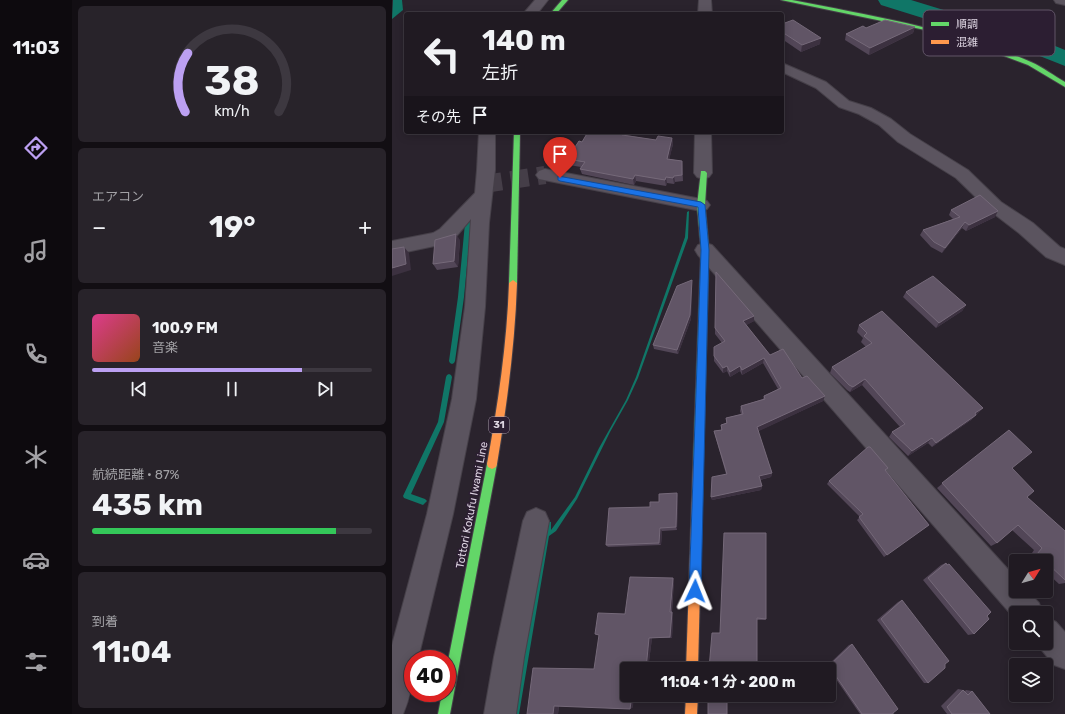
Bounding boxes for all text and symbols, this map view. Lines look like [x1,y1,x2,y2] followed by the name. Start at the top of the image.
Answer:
[923,10,1055,56] legend
[956,18,978,31] text: 順調
[482,24,566,57] text: 140 m
[416,28,468,80] icon: left
[956,36,978,49] text: 混雑
[12,37,60,59] text: 11:03
[204,56,260,105] text: 38
[482,62,518,84] text: 左折
[214,102,250,119] text: km/h
[469,104,491,126] icon: arrive
[416,108,461,126] text: その先
[22,134,50,162] icon: directions
[543,137,577,178] pin
[549,143,571,165] icon: arrive
[92,189,144,204] text: エアコン
[209,209,256,245] text: 19°
[92,214,106,241] text: −
[358,214,372,241] text: +
[22,237,50,265] icon: music
[152,319,218,337] text: 100.9 FM
[22,340,50,368] icon: phone
[152,340,178,355] text: 音楽
[128,378,150,400] icon: previous
[221,378,243,400] icon: pause
[314,378,336,400] icon: next
[489,417,509,433] road number: 31
[453,440,491,570] street label: Tottori Kokufu Iwami Line
[22,443,50,471] icon: climate
[92,467,180,482] text: 航続距離 · 87%
[92,487,203,523] text: 435 km
[22,546,50,574] icon: car
[1009,554,1053,598] north arrow
[1009,554,1053,702] map controls
[674,570,716,612] position arrow
[1009,606,1053,650] button: search
[92,614,118,629] text: 到着
[92,634,171,670] text: 11:04
[22,648,50,676] icon: filters
[404,650,456,702] speed limit sign: 40
[1009,658,1053,702] button: layers
[660,673,796,691] text: 11:04 · 1 分 · 200 m

